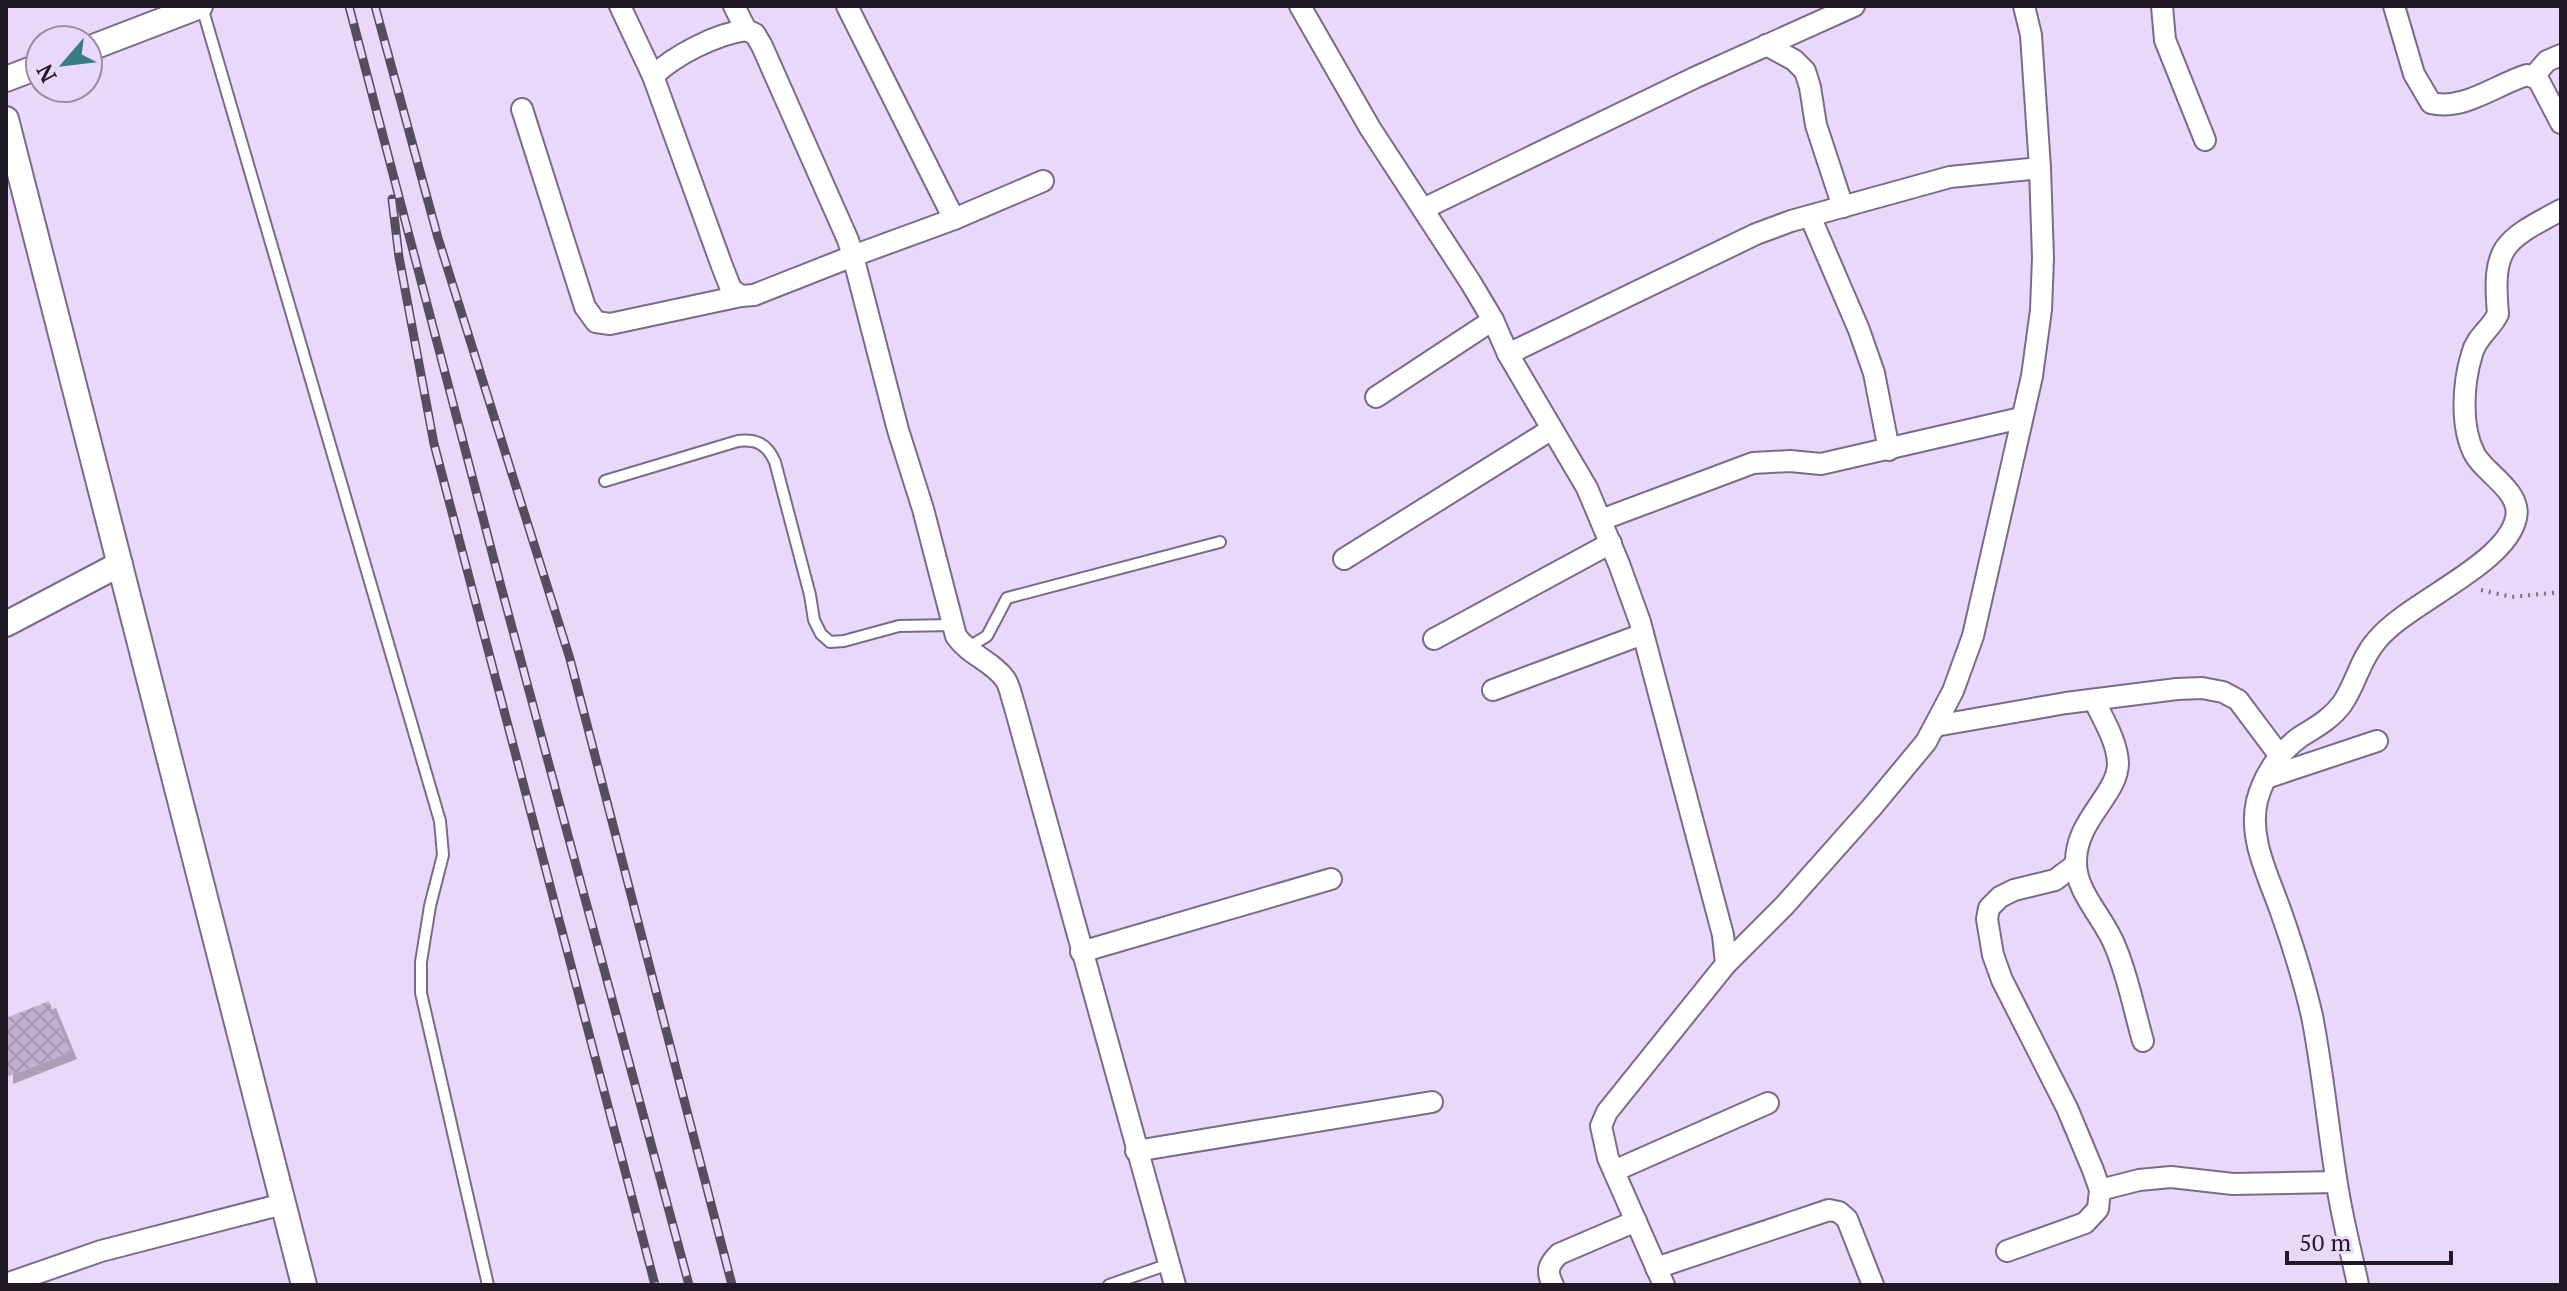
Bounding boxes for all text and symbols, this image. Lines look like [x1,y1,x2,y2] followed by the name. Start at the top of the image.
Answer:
[24,24,104,104] north arrow
[29,59,63,88] text: N
[2287,1215,2451,1265] scale bar
[2299,1226,2351,1258] text: 50 m

